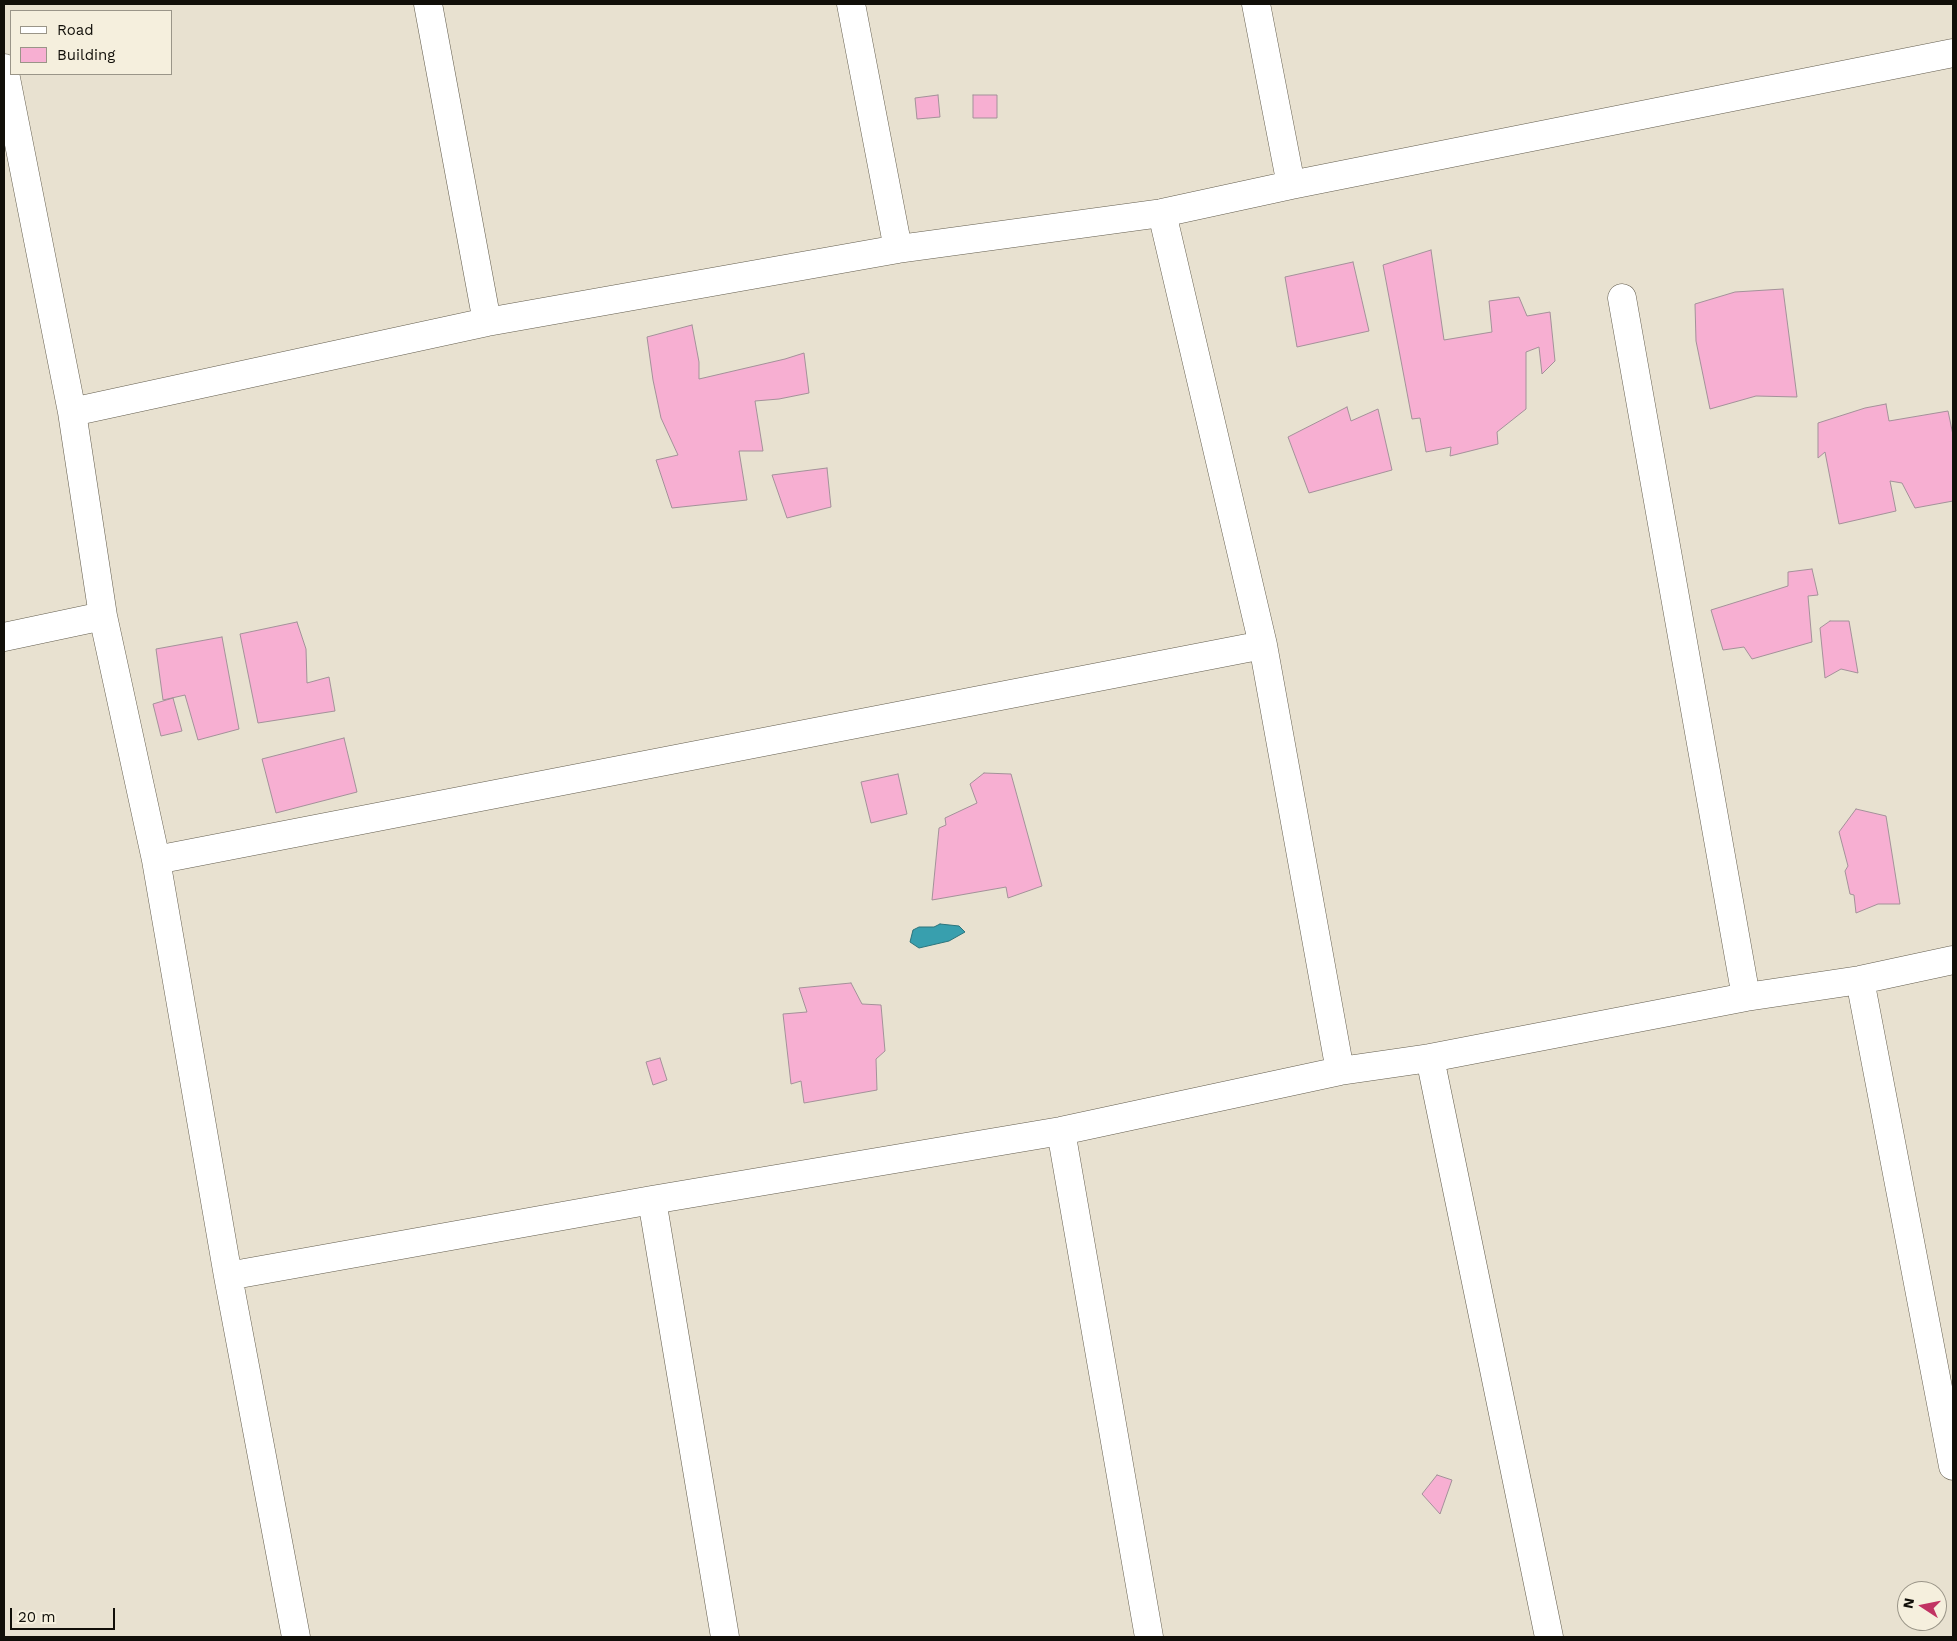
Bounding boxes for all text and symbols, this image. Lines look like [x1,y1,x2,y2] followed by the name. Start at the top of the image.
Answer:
[10,10,172,75] legend
[57,21,94,39] text: Road
[57,46,115,64] text: Building
[1897,1581,1947,1631] north arrow
[1899,1597,1917,1610] text: N
[12,1598,118,1630] scale bar
[18,1608,56,1626] text: 20 m

